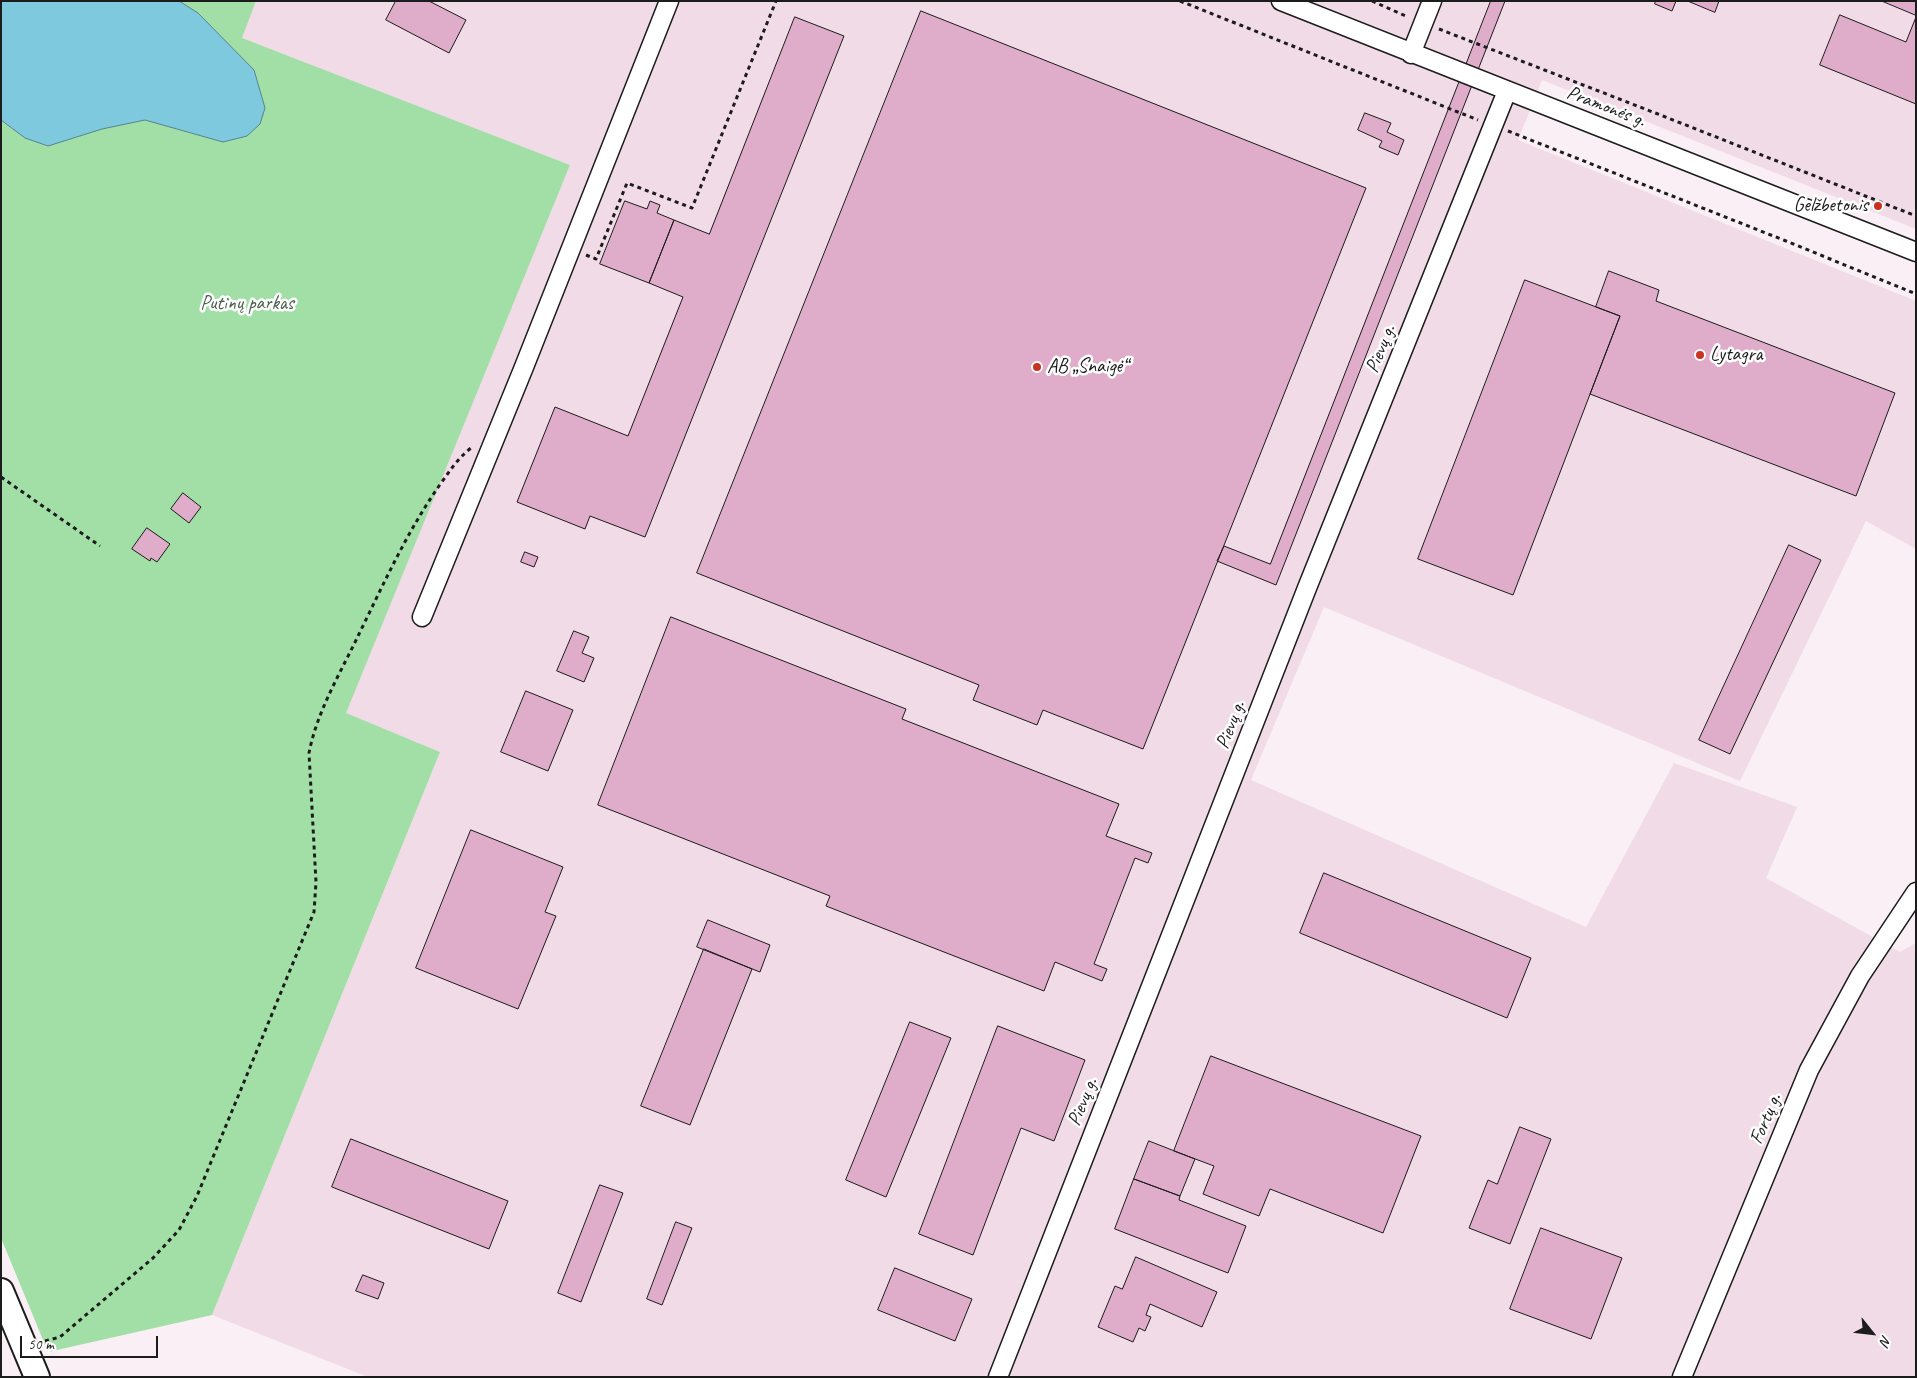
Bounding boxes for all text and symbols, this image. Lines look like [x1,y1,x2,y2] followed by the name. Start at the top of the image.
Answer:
[1563,81,1649,133] street label: Pramonės g.
[1793,194,1868,218] place label: Gelžbetonis
[1872,200,1884,212] marker: Gelžbetonis
[200,292,294,316] park label: Putinų parkas
[1361,321,1401,377] street label: Pievų g.
[1710,343,1763,367] place label: Lytagra
[1694,349,1706,361] marker: Lytagra
[1047,355,1127,379] place label: AB „Snaigė“
[1031,361,1043,373] marker: AB „Snaigė“
[1211,698,1251,752] street label: Pievų g.
[1063,1074,1103,1130] street label: Pievų g.
[1745,1090,1787,1148] street label: Fortų g.
[1847,1308,1897,1358] north arrow
[22,1326,160,1358] scale bar
[1876,1333,1895,1348] text: N
[28,1335,54,1354] text: 50 m

